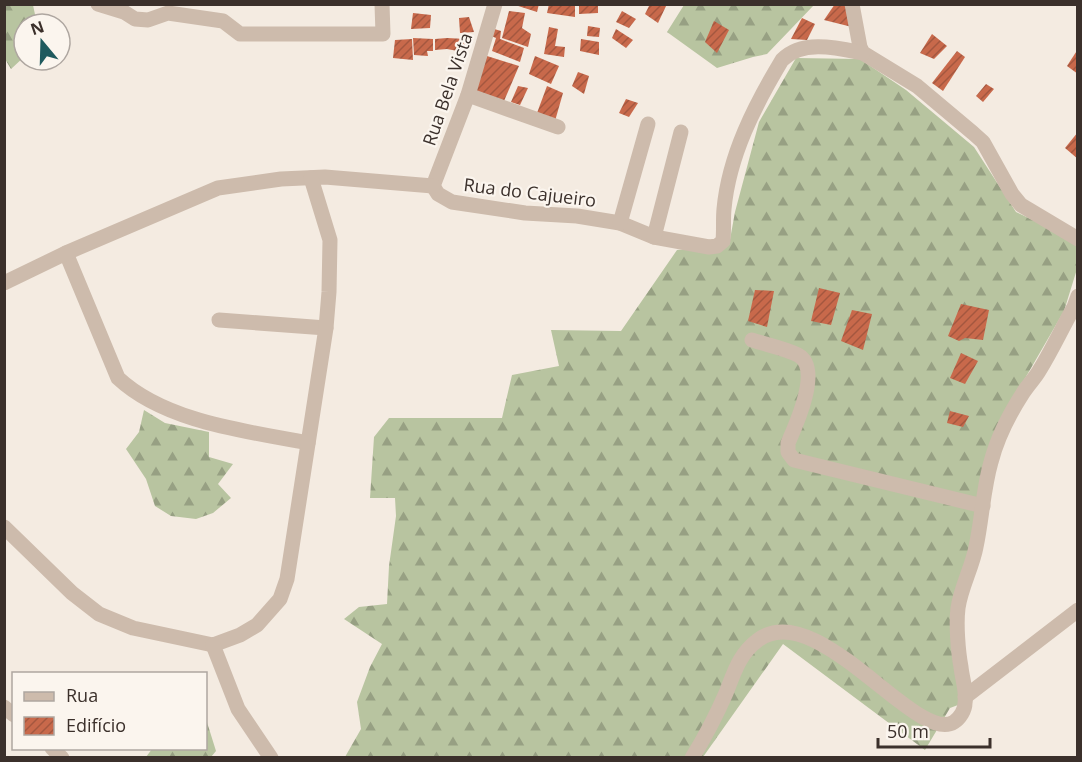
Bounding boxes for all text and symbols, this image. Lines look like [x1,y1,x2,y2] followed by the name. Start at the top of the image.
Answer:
[12,12,72,72] north arrow
[27,15,47,40] text: N
[416,29,478,149] street label: Rua Bela Vista
[462,172,598,212] street label: Rua do Cajueiro
[12,672,207,750] legend
[66,683,98,707] text: Rua
[878,711,990,749] scale bar
[66,713,126,737] text: Edifício
[887,719,929,743] text: 50 m

